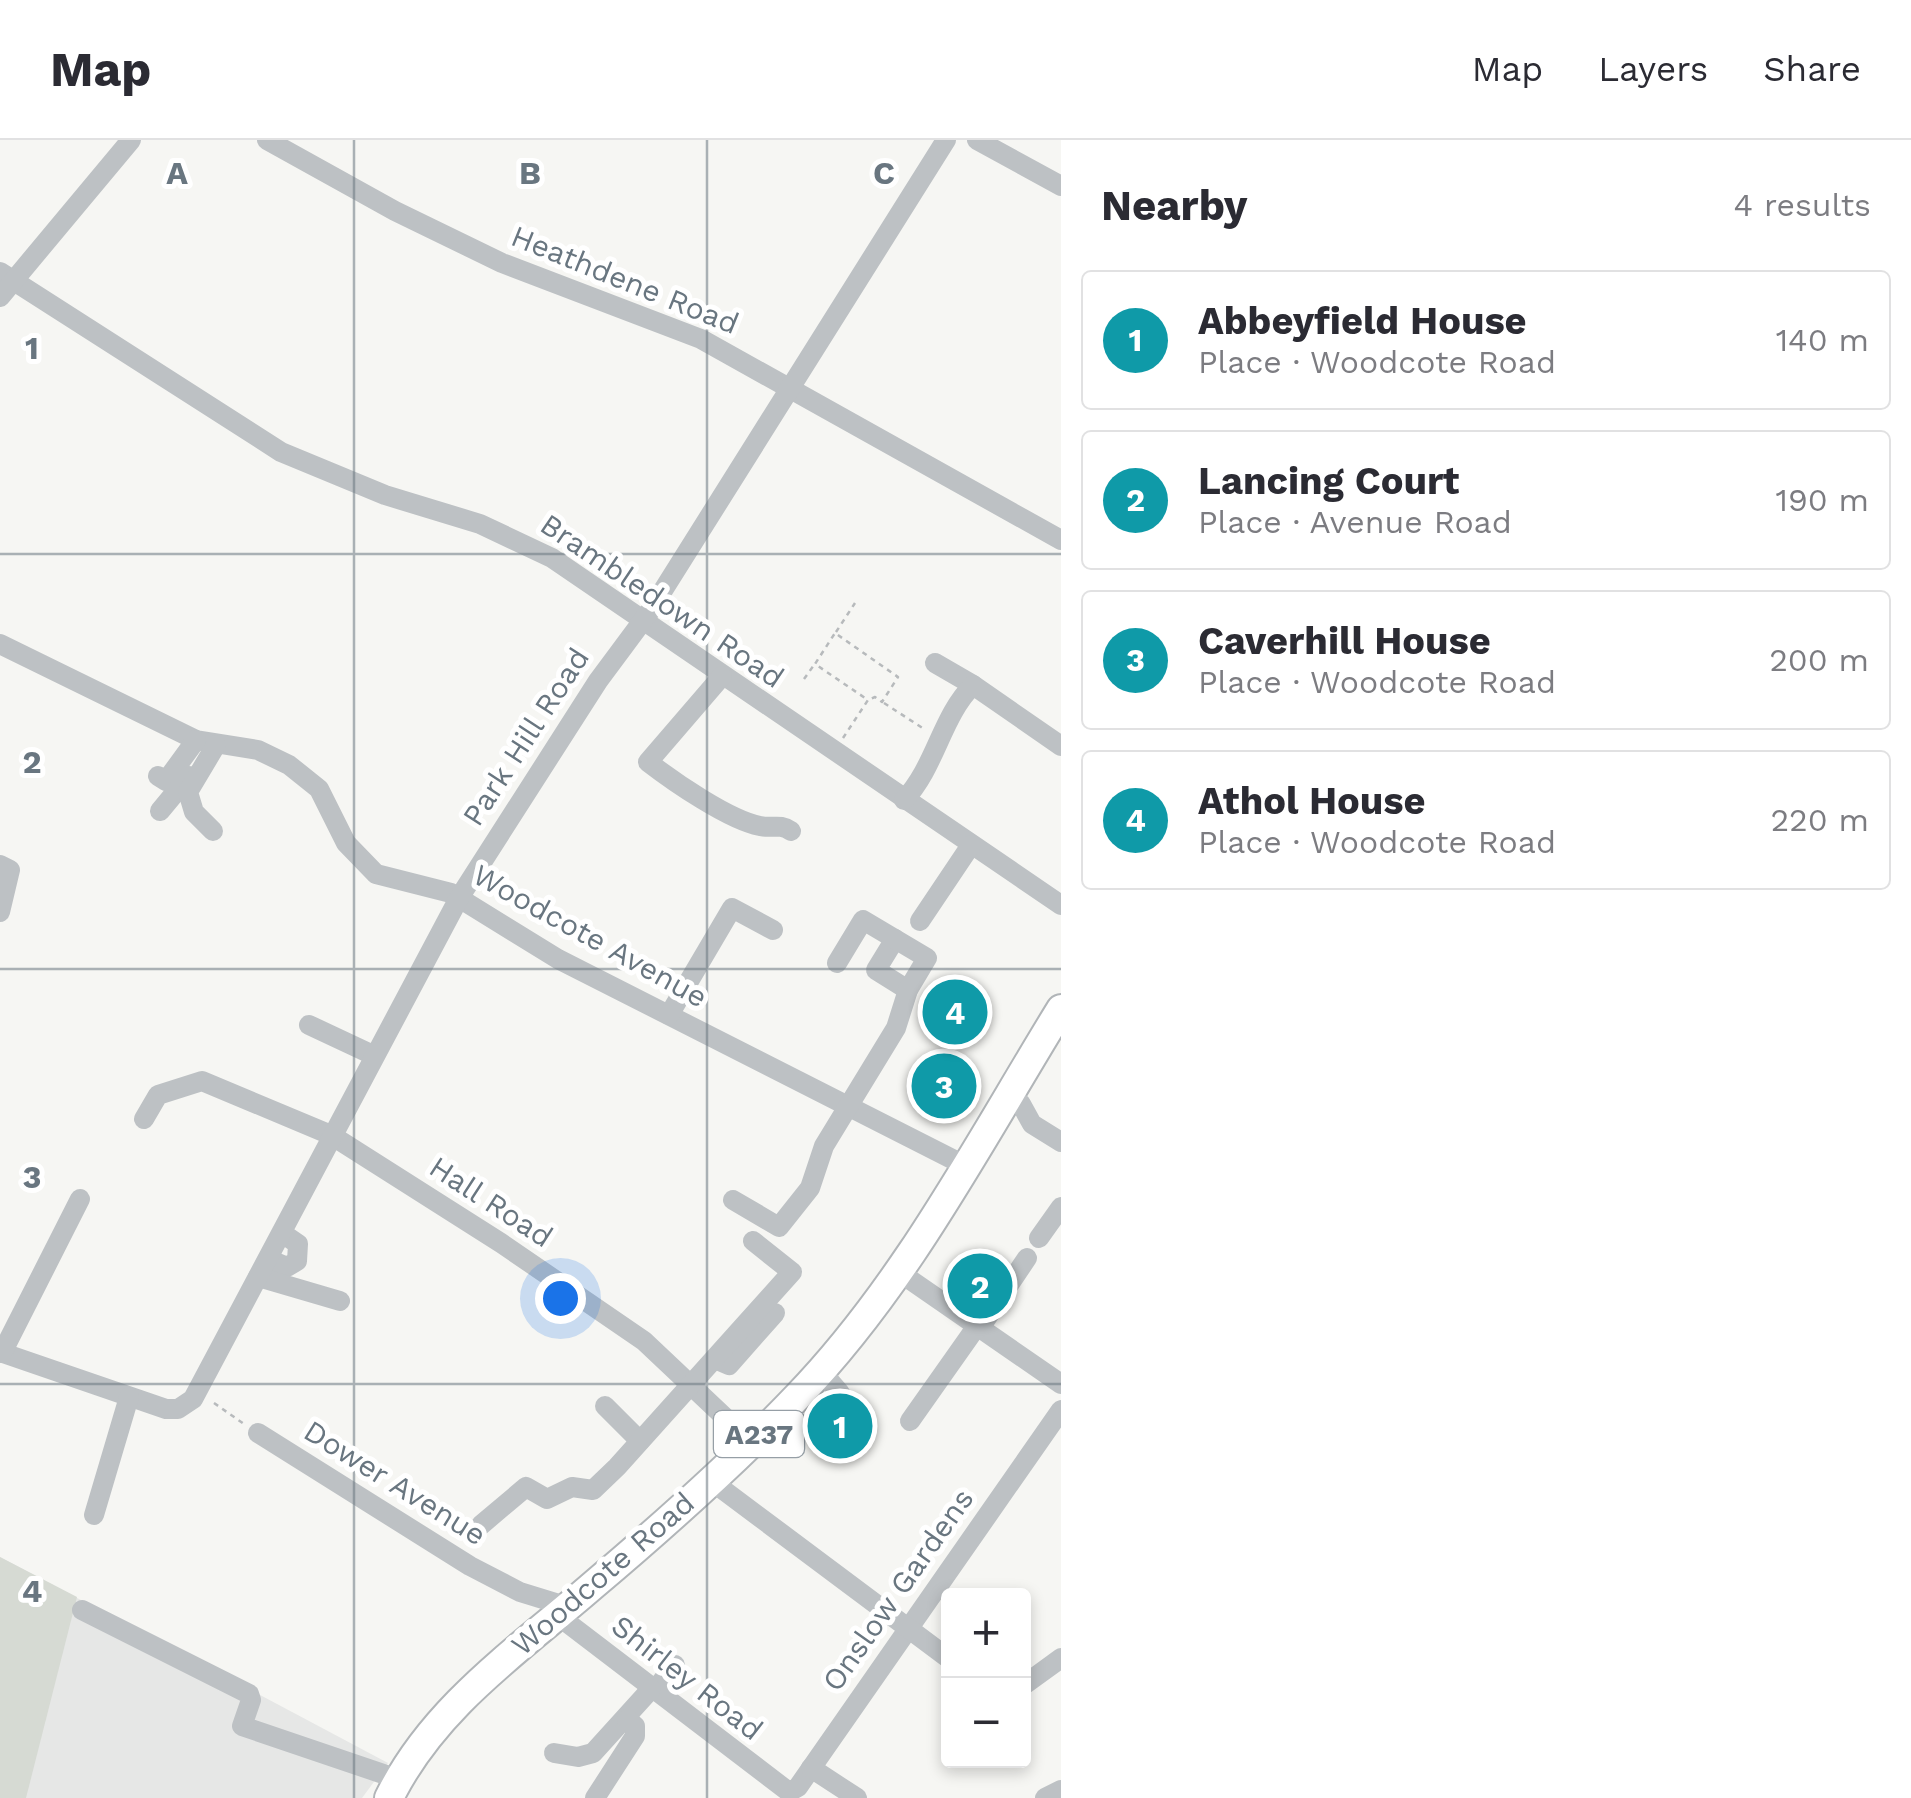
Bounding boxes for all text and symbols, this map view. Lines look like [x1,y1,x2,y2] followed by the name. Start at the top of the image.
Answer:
[50,41,151,98] text: Map
[1472,48,1543,90] text: Map
[1598,48,1708,90] text: Layers
[1763,48,1861,90] text: Share
[166,154,188,192] text: A
[519,154,541,192] text: B
[873,154,895,192] text: C
[1101,181,1248,230] text: Nearby
[1733,186,1871,224] text: 4 results
[506,218,744,341] street label: Heathdene Road
[1198,299,1527,343] text: Abbeyfield House
[1129,321,1142,359] text: 1
[1776,321,1869,359] text: 140 m
[25,329,39,367] text: 1
[1198,343,1556,381] text: Place · Woodcote Road
[1198,459,1459,503] text: Lancing Court
[1126,481,1145,519] text: 2
[1775,481,1869,519] text: 190 m
[1198,503,1512,541] text: Place · Avenue Road
[534,506,791,695] street label: Brambledown Road
[1198,619,1491,663] text: Caverhill House
[455,641,596,832] street label: Park Hill Road
[1126,641,1145,679] text: 3
[1769,641,1869,679] text: 200 m
[1198,663,1556,701] text: Place · Woodcote Road
[22,743,42,781] text: 2
[1198,779,1425,823] text: Athol House
[1125,801,1146,839] text: 4
[1770,801,1869,839] text: 220 m
[1198,823,1556,861] text: Place · Woodcote Road
[467,857,713,1014] street label: Woodcote Avenue
[922,974,988,1050] pin: 4
[912,1048,976,1124] pin: 3
[423,1149,559,1254] street label: Hall Road
[23,1158,41,1196] text: 3
[948,1248,1012,1324] pin: 2
[535,1273,586,1324] your location
[808,1388,872,1464] pin: 1
[714,1411,804,1457] road number: A237
[298,1413,493,1552] street label: Dower Avenue
[815,1482,980,1698] street label: Onslow Gardens
[504,1485,701,1662] street label: Woodcote Road
[22,1572,42,1610] text: 4
[941,1588,1031,1768] map controls
[941,1588,1031,1678] button: +
[605,1608,770,1747] street label: Shirley Road
[941,1678,1031,1768] button: −

